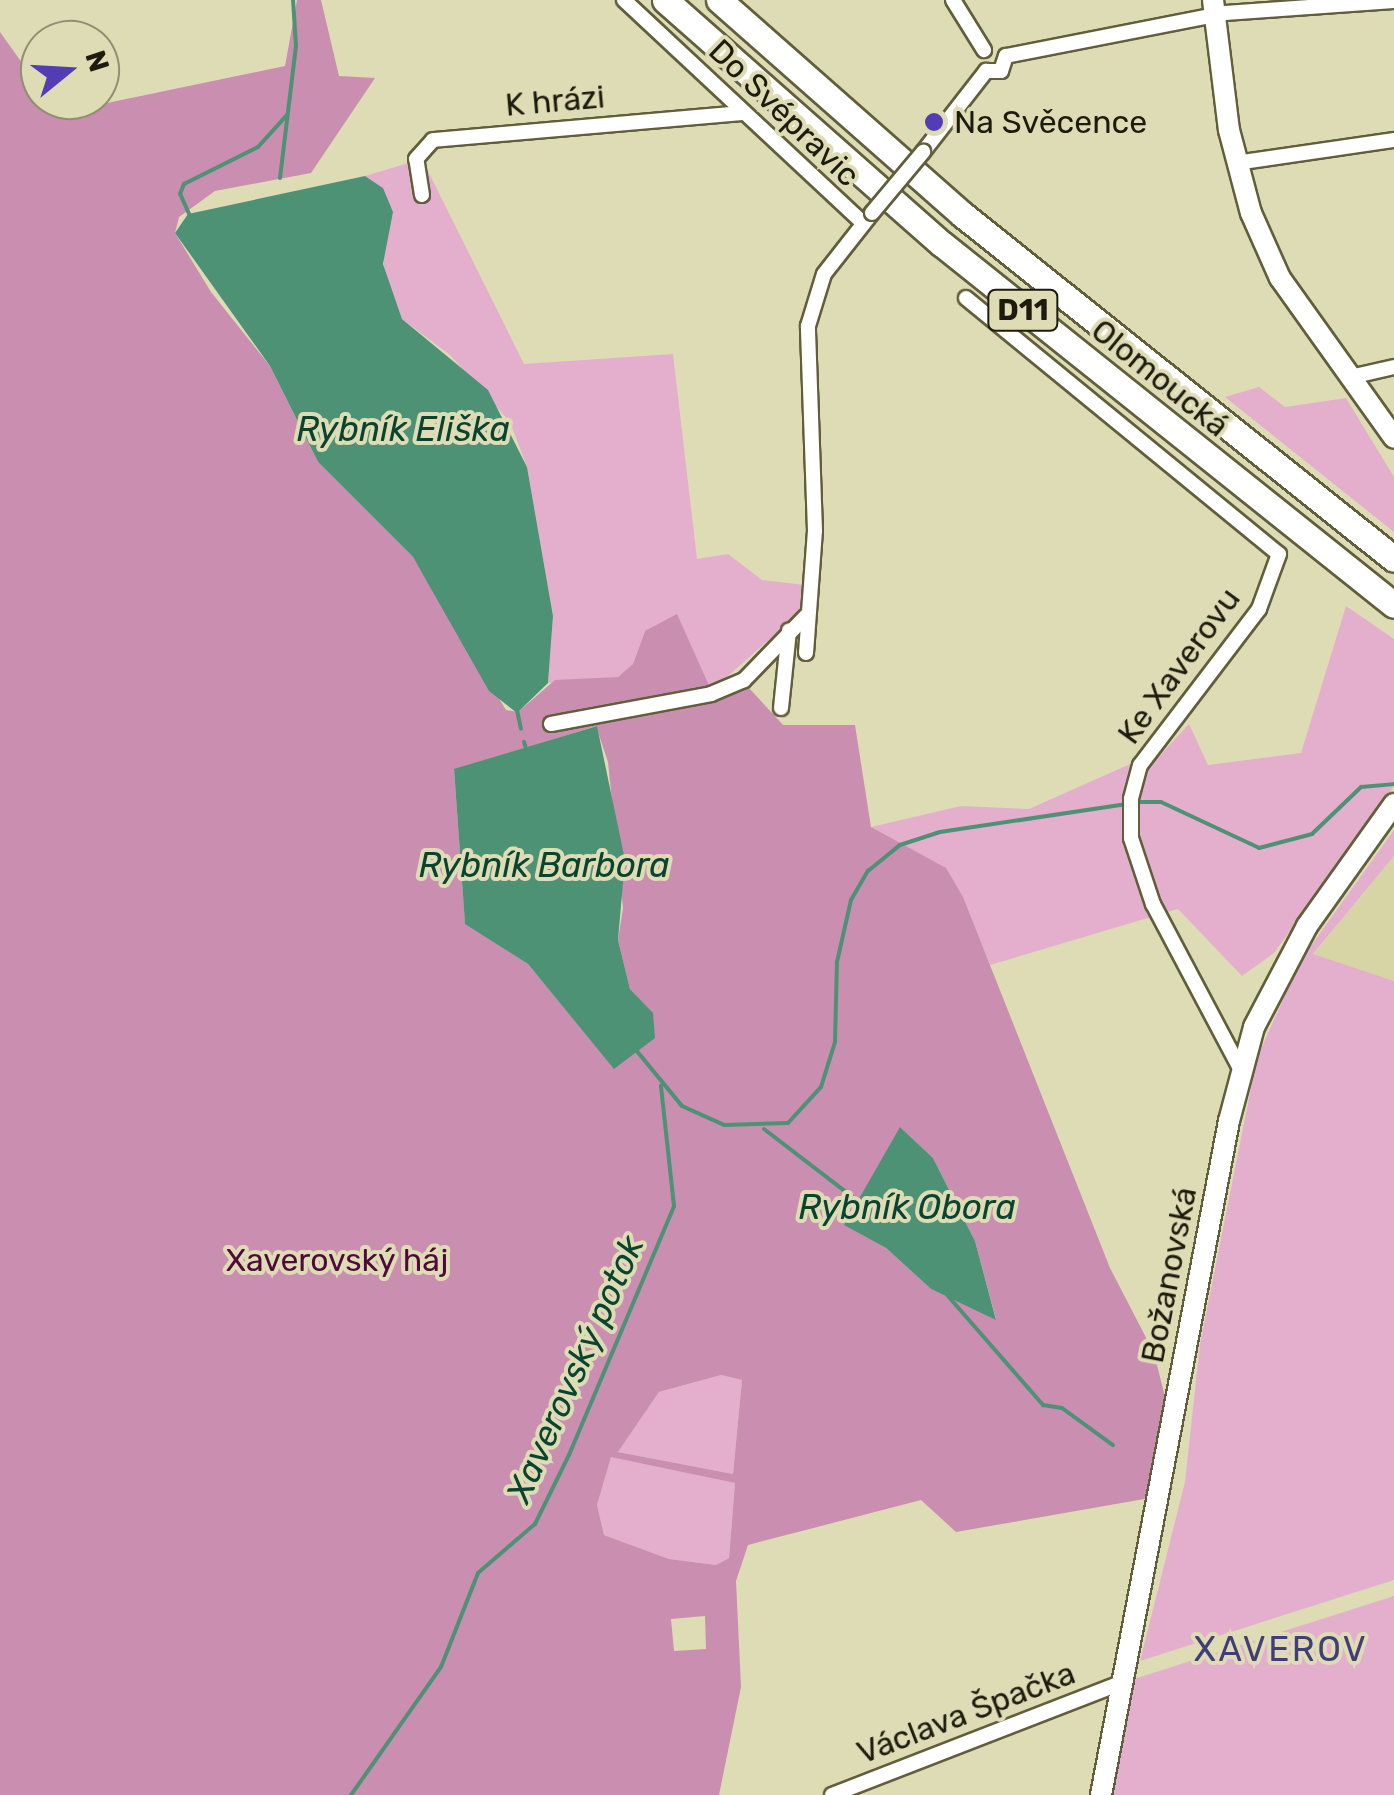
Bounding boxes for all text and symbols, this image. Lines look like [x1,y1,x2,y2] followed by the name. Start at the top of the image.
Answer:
[20,20,120,120] north arrow
[701,32,867,194] street label: Do Svépravic
[78,47,116,76] text: N
[503,78,607,124] street label: K hrázi
[954,103,1147,141] place label: Na Svěcence
[923,111,945,133] marker: Na Svěcence
[986,285,1060,335] road number: D11
[1084,311,1236,445] street label: Olomoucká
[296,408,510,450] water label: Rybník Eliška
[1110,581,1248,751] street label: Ke Xaverovu
[418,844,670,886] water label: Rybník Barbora
[1133,1184,1205,1366] street label: Božanovská
[798,1186,1016,1228] water label: Rybník Obora
[497,1229,653,1509] water label: Xaverovský potok
[225,1241,449,1279] park label: Xaverovský háj
[1194,1628,1368,1670] district label: XAVEROV
[852,1654,1080,1772] street label: Václava Špačka

